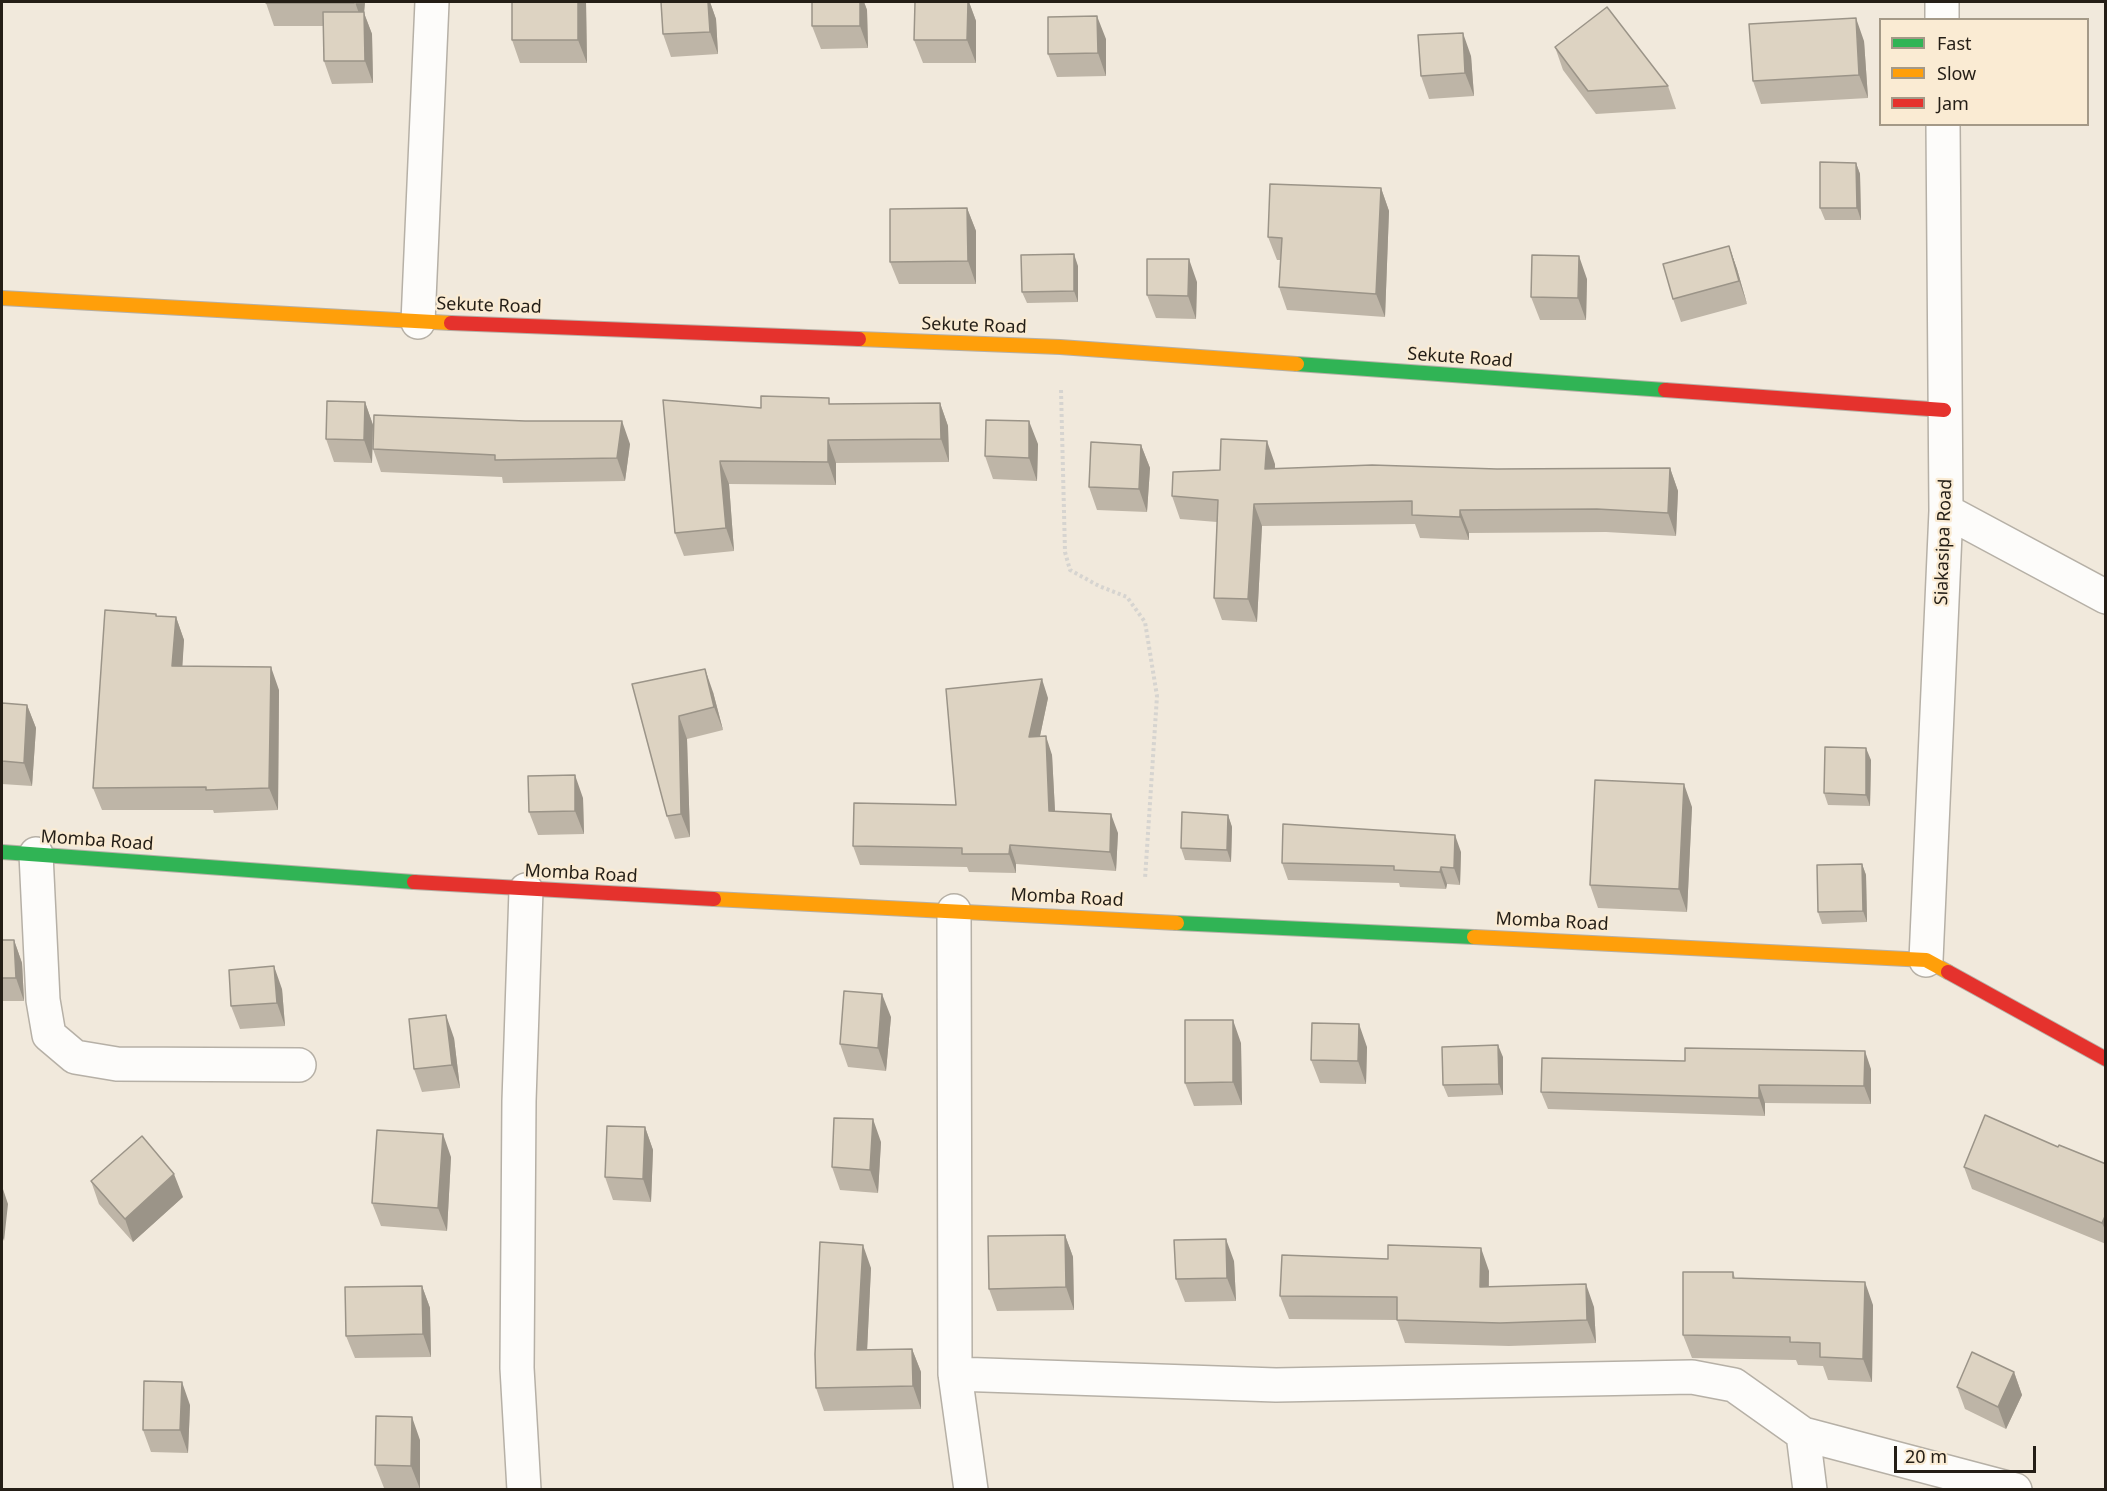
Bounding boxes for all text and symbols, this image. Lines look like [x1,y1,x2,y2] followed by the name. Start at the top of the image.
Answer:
[1879,18,2089,126] legend
[1937,31,1972,55] text: Fast
[1937,61,1976,85] text: Slow
[1937,91,1969,115] text: Jam
[436,293,542,319] street label: Sekute Road
[921,313,1027,339] street label: Sekute Road
[1407,344,1513,372] street label: Sekute Road
[1931,478,1957,606] street label: Siakasipa Road
[40,826,154,856] street label: Momba Road
[524,860,638,888] street label: Momba Road
[1010,884,1124,912] street label: Momba Road
[1495,908,1609,936] street label: Momba Road
[1897,1434,2040,1472] scale bar
[1905,1444,1947,1468] text: 20 m

